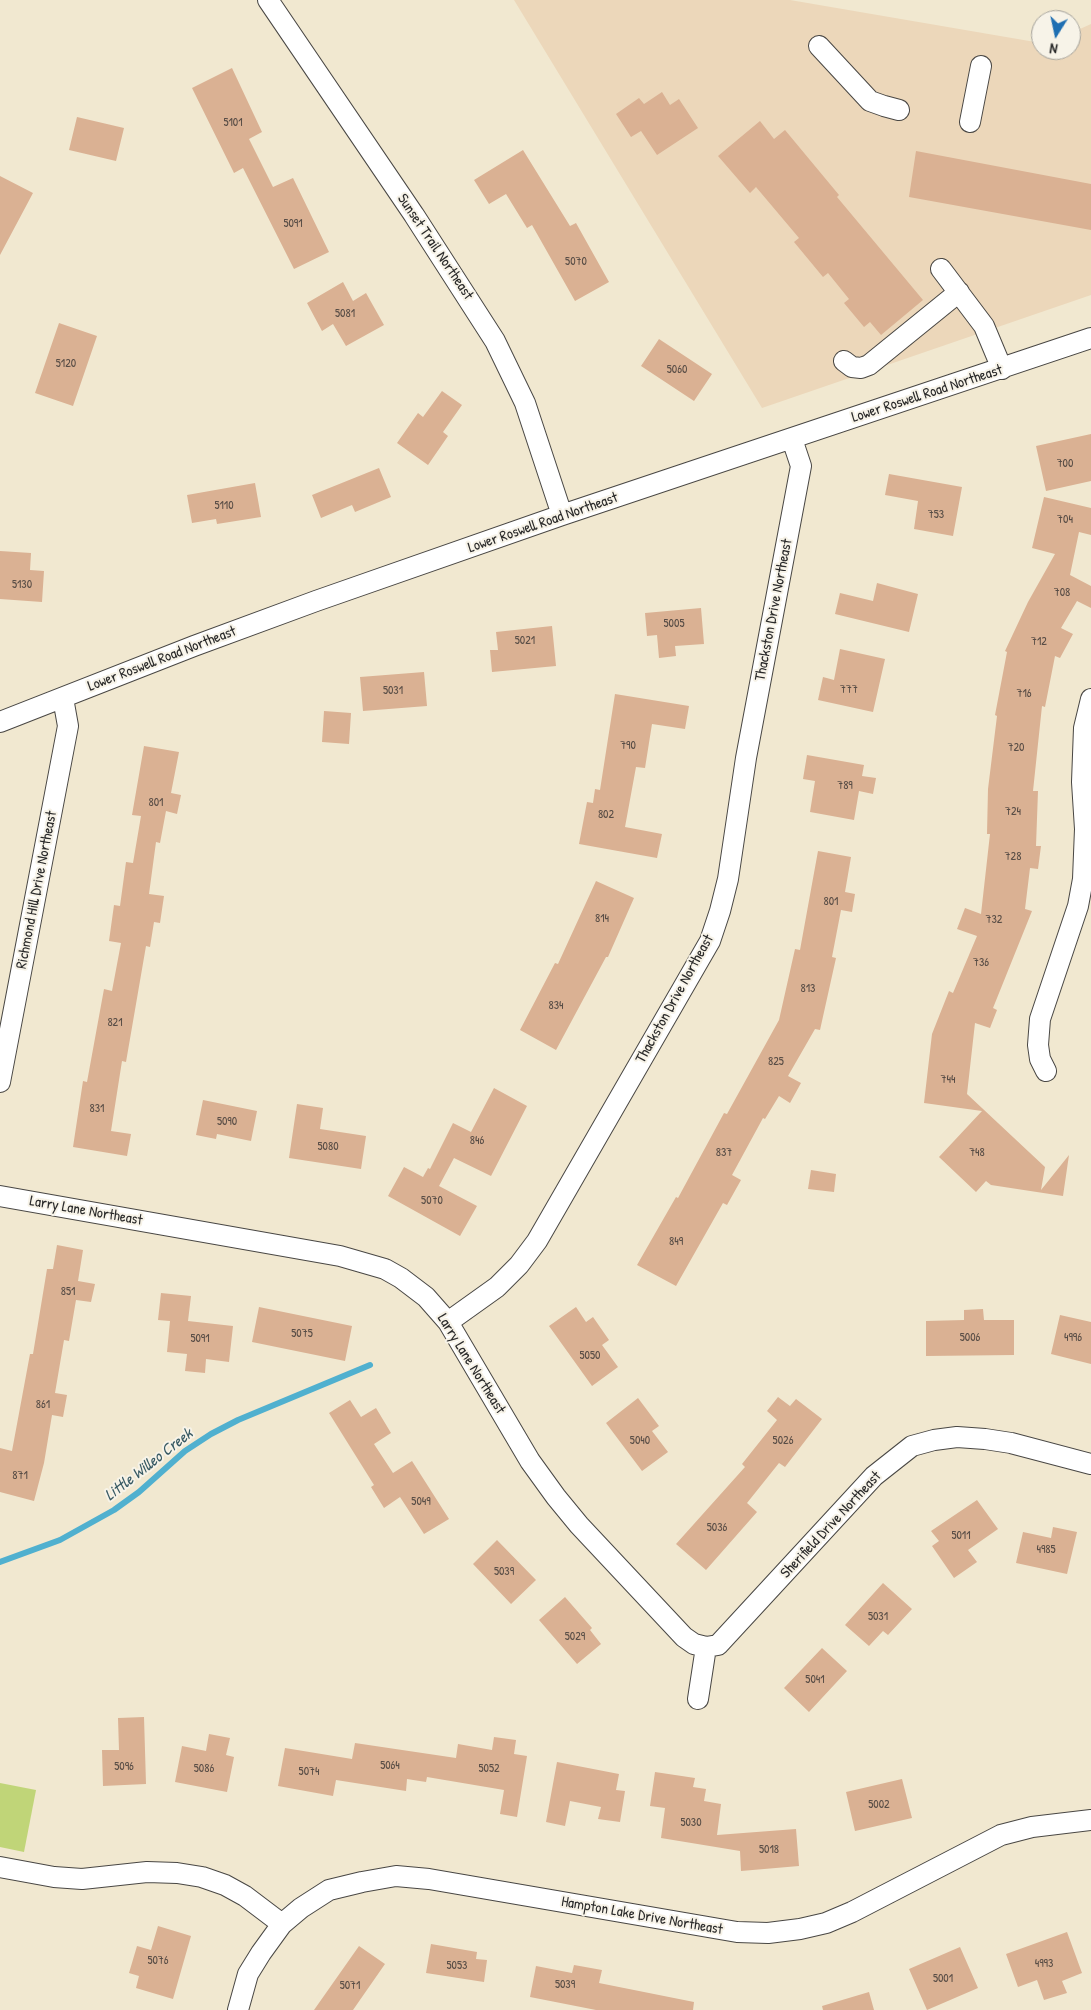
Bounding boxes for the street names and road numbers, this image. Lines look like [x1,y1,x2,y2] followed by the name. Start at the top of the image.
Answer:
[393,191,477,303] street label: Sunset Trail Northeast
[849,361,1005,427] street label: Lower Roswell Road Northeast
[466,489,620,557] street label: Lower Roswell Road Northeast
[751,538,797,682] street label: Thackston Drive Northeast
[85,622,239,696] street label: Lower Roswell Road Northeast
[13,809,61,971] street label: Richmond Hill Drive Northeast
[632,932,718,1066] street label: Thackston Drive Northeast
[28,1192,144,1230] street label: Larry Lane Northeast
[433,1311,509,1417] street label: Larry Lane Northeast
[777,1468,885,1582] street label: Sherifield Drive Northeast
[560,1893,724,1939] street label: Hampton Lake Drive Northeast

